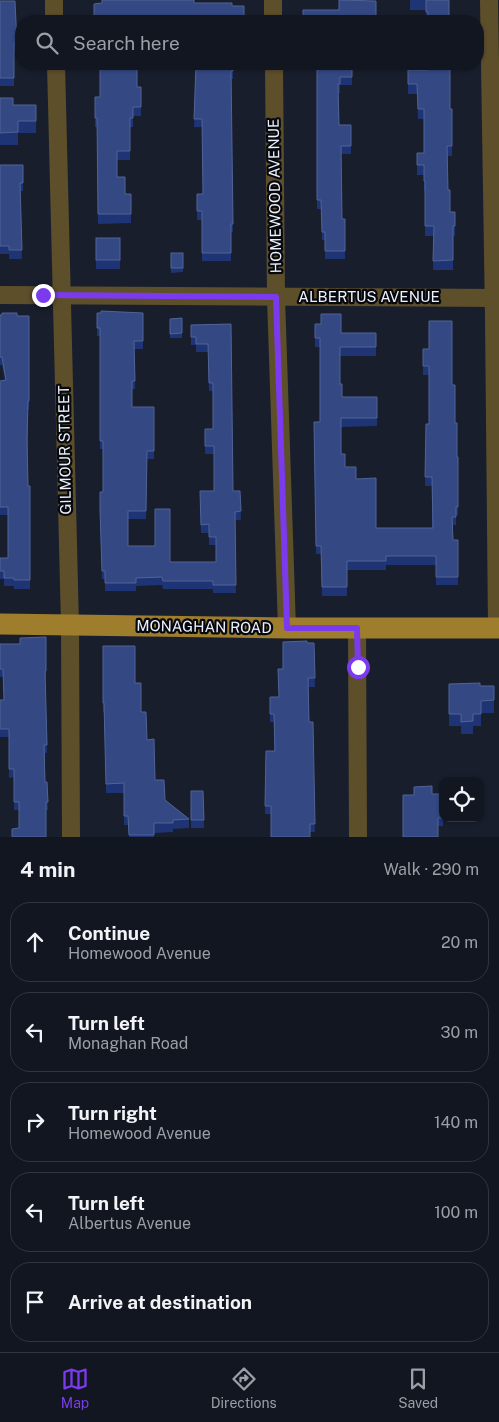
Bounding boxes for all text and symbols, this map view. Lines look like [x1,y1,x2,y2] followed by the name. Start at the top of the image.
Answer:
[15,15,484,70] search box
[33,29,61,57] icon: search
[73,32,180,54] text: Search here
[265,119,284,274] street label: HOMEWOOD AVENUE
[32,284,55,307] route end
[298,288,440,305] street label: ALBERTUS AVENUE
[55,385,74,515] street label: GILMOUR STREET
[136,617,272,636] street label: MONAGHAN ROAD
[347,656,370,679] route start
[439,777,484,822] map controls
[439,777,484,822] button: locate
[20,857,75,882] text: 4 min
[384,860,479,879] text: Walk · 290 m
[68,922,150,944] text: Continue
[21,928,49,956] icon: ahead
[441,933,478,952] text: 20 m
[68,944,211,963] text: Homewood Avenue
[68,1012,145,1034] text: Turn left
[21,1018,49,1046] icon: left
[441,1023,478,1042] text: 30 m
[68,1034,188,1053] text: Monaghan Road
[68,1102,157,1124] text: Turn right
[21,1108,49,1136] icon: right
[434,1113,478,1132] text: 140 m
[68,1124,211,1143] text: Homewood Avenue
[68,1192,145,1214] text: Turn left
[21,1198,49,1226] icon: left
[434,1203,478,1222] text: 100 m
[68,1214,191,1233] text: Albertus Avenue
[21,1288,49,1316] icon: arrive
[68,1291,252,1313] text: Arrive at destination
[61,1365,89,1411] tab: Map
[211,1365,277,1411] tab: Directions
[398,1365,438,1411] tab: Saved

